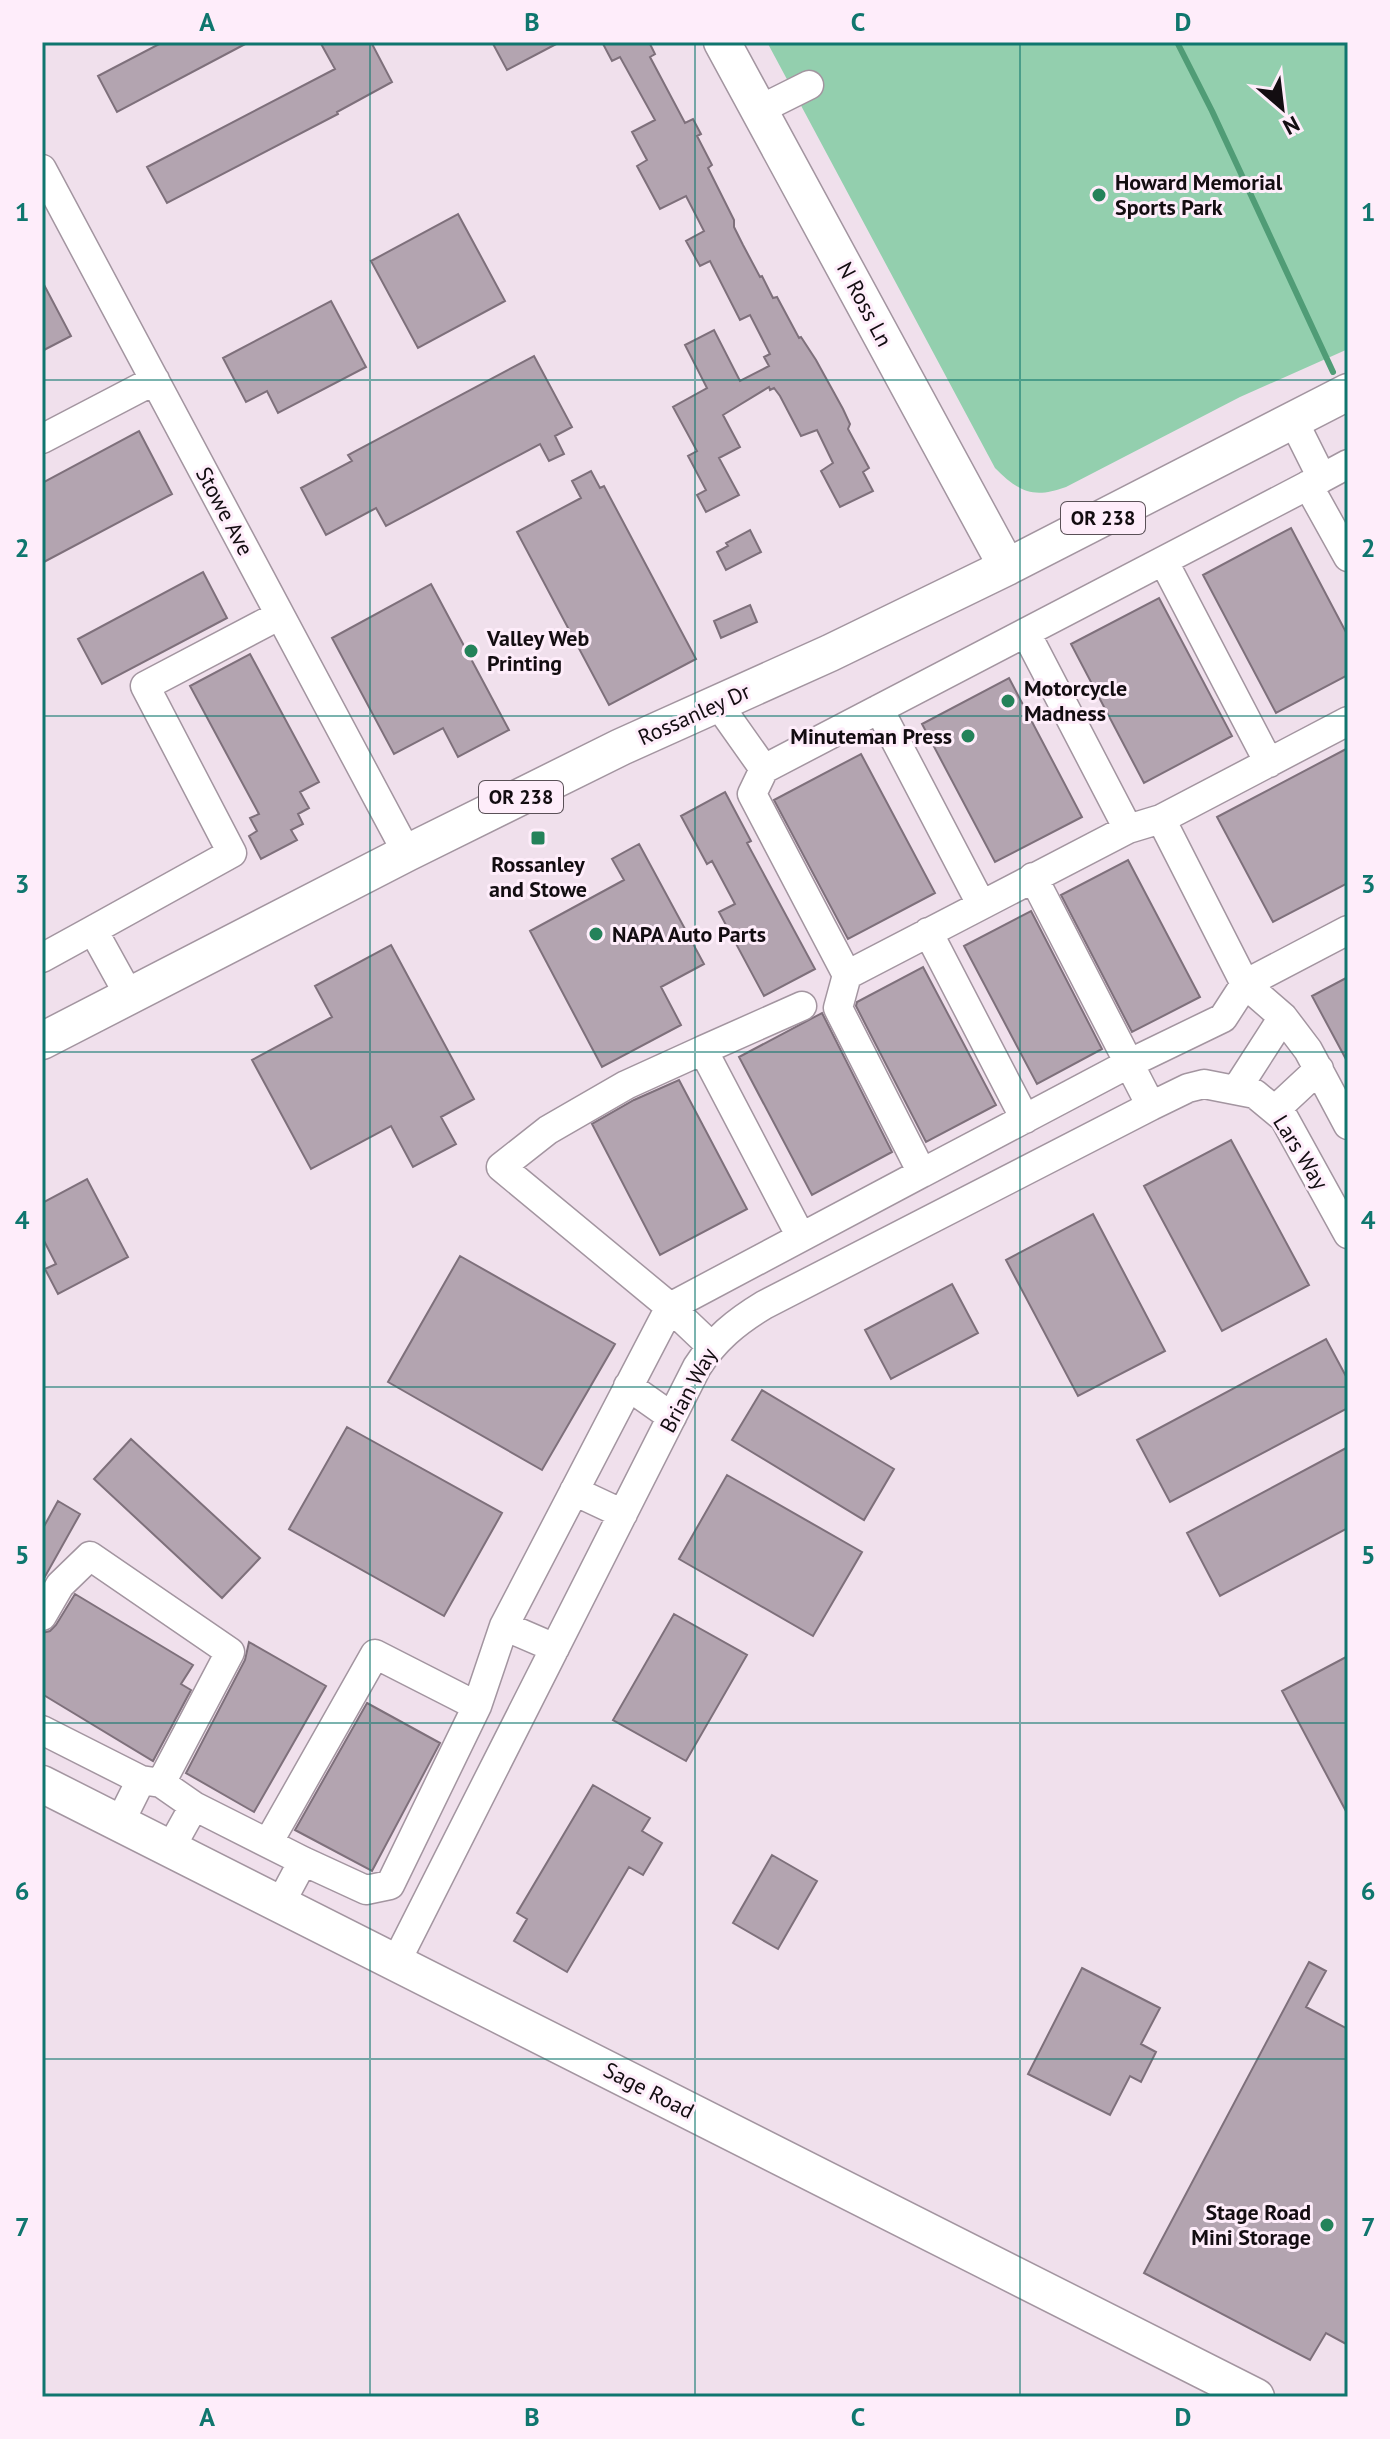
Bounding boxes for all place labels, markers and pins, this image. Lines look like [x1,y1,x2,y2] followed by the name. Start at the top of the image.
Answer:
[1115,168,1283,221] place label: Howard Memorial Sports Park
[1090,186,1108,204] marker: Howard Memorial Sports Park
[486,624,589,677] place label: Valley Web Printing
[462,642,480,660] marker: Valley Web Printing
[1024,674,1127,727] place label: Motorcycle Madness
[999,692,1017,710] marker: Motorcycle Madness
[790,722,952,750] place label: Minuteman Press
[959,727,977,745] marker: Minuteman Press
[529,829,547,847] marker: Rossanley and Stowe
[489,850,587,903] place label: Rossanley and Stowe
[612,920,766,948] place label: NAPA Auto Parts
[587,925,605,943] marker: NAPA Auto Parts
[1191,2198,1311,2251] place label: Stage Road Mini Storage
[1318,2216,1336,2234] marker: Stage Road Mini Storage

